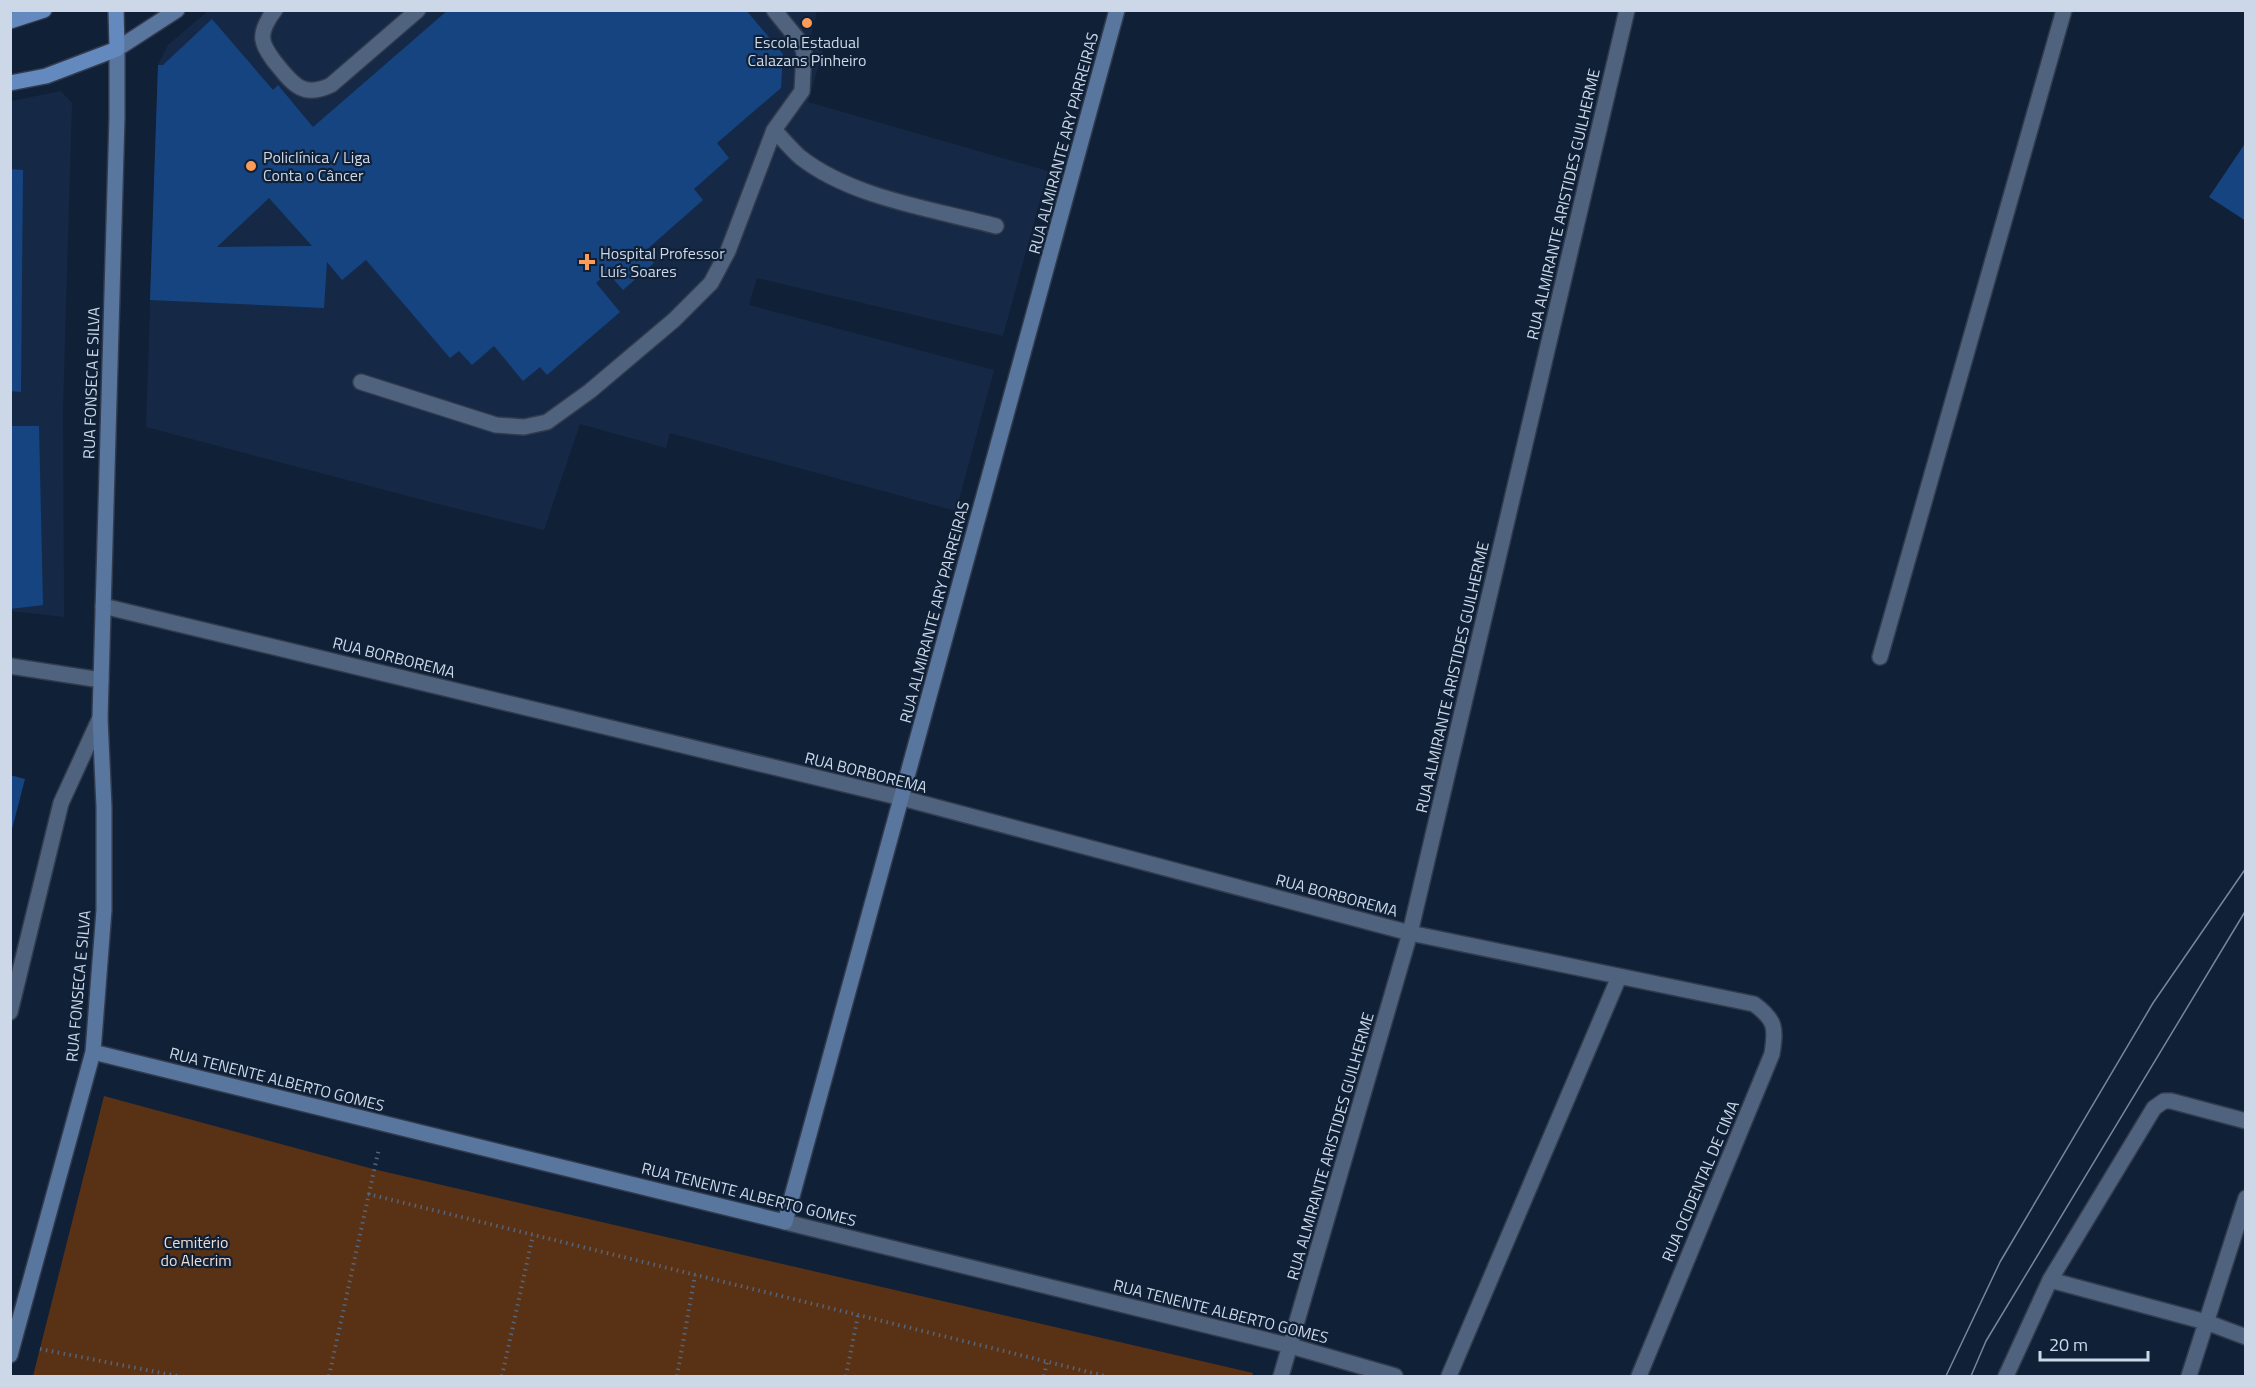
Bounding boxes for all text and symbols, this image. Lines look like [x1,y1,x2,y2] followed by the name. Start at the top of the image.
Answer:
[800,16,814,30] marker: Escola Estadual Calazans Pinheiro
[1022,29,1104,257] street label: RUA ALMIRANTE ARY PARREIRAS
[748,30,866,72] place label: Escola Estadual Calazans Pinheiro
[1520,66,1606,342] street label: RUA ALMIRANTE ARISTIDES GUILHERME
[263,145,370,187] place label: Policlínica / Liga Conta o Câncer
[244,159,258,173] marker: Policlínica / Liga Conta o Câncer
[600,241,725,283] place label: Hospital Professor Luís Soares
[578,253,596,271] marker: Hospital Professor Luís Soares
[76,306,106,459] street label: RUA FONSECA E SILVA
[893,498,975,726] street label: RUA ALMIRANTE ARY PARREIRAS
[1409,539,1495,815] street label: RUA ALMIRANTE ARISTIDES GUILHERME
[330,630,458,684] street label: RUA BORBOREMA
[802,745,930,799] street label: RUA BORBOREMA
[1273,867,1401,923] street label: RUA BORBOREMA
[59,909,97,1063] street label: RUA FONSECA E SILVA
[1280,1009,1380,1283] street label: RUA ALMIRANTE ARISTIDES GUILHERME
[167,1041,387,1117] street label: RUA TENENTE ALBERTO GOMES
[1655,1096,1745,1265] street label: RUA OCIDENTAL DE CIMA
[639,1156,859,1232] street label: RUA TENENTE ALBERTO GOMES
[160,1230,232,1272] park label: Cemitério do Alecrim
[1111,1273,1331,1349] street label: RUA TENENTE ALBERTO GOMES
[2040,1324,2148,1362] scale bar
[2049,1331,2088,1358] text: 20 m

